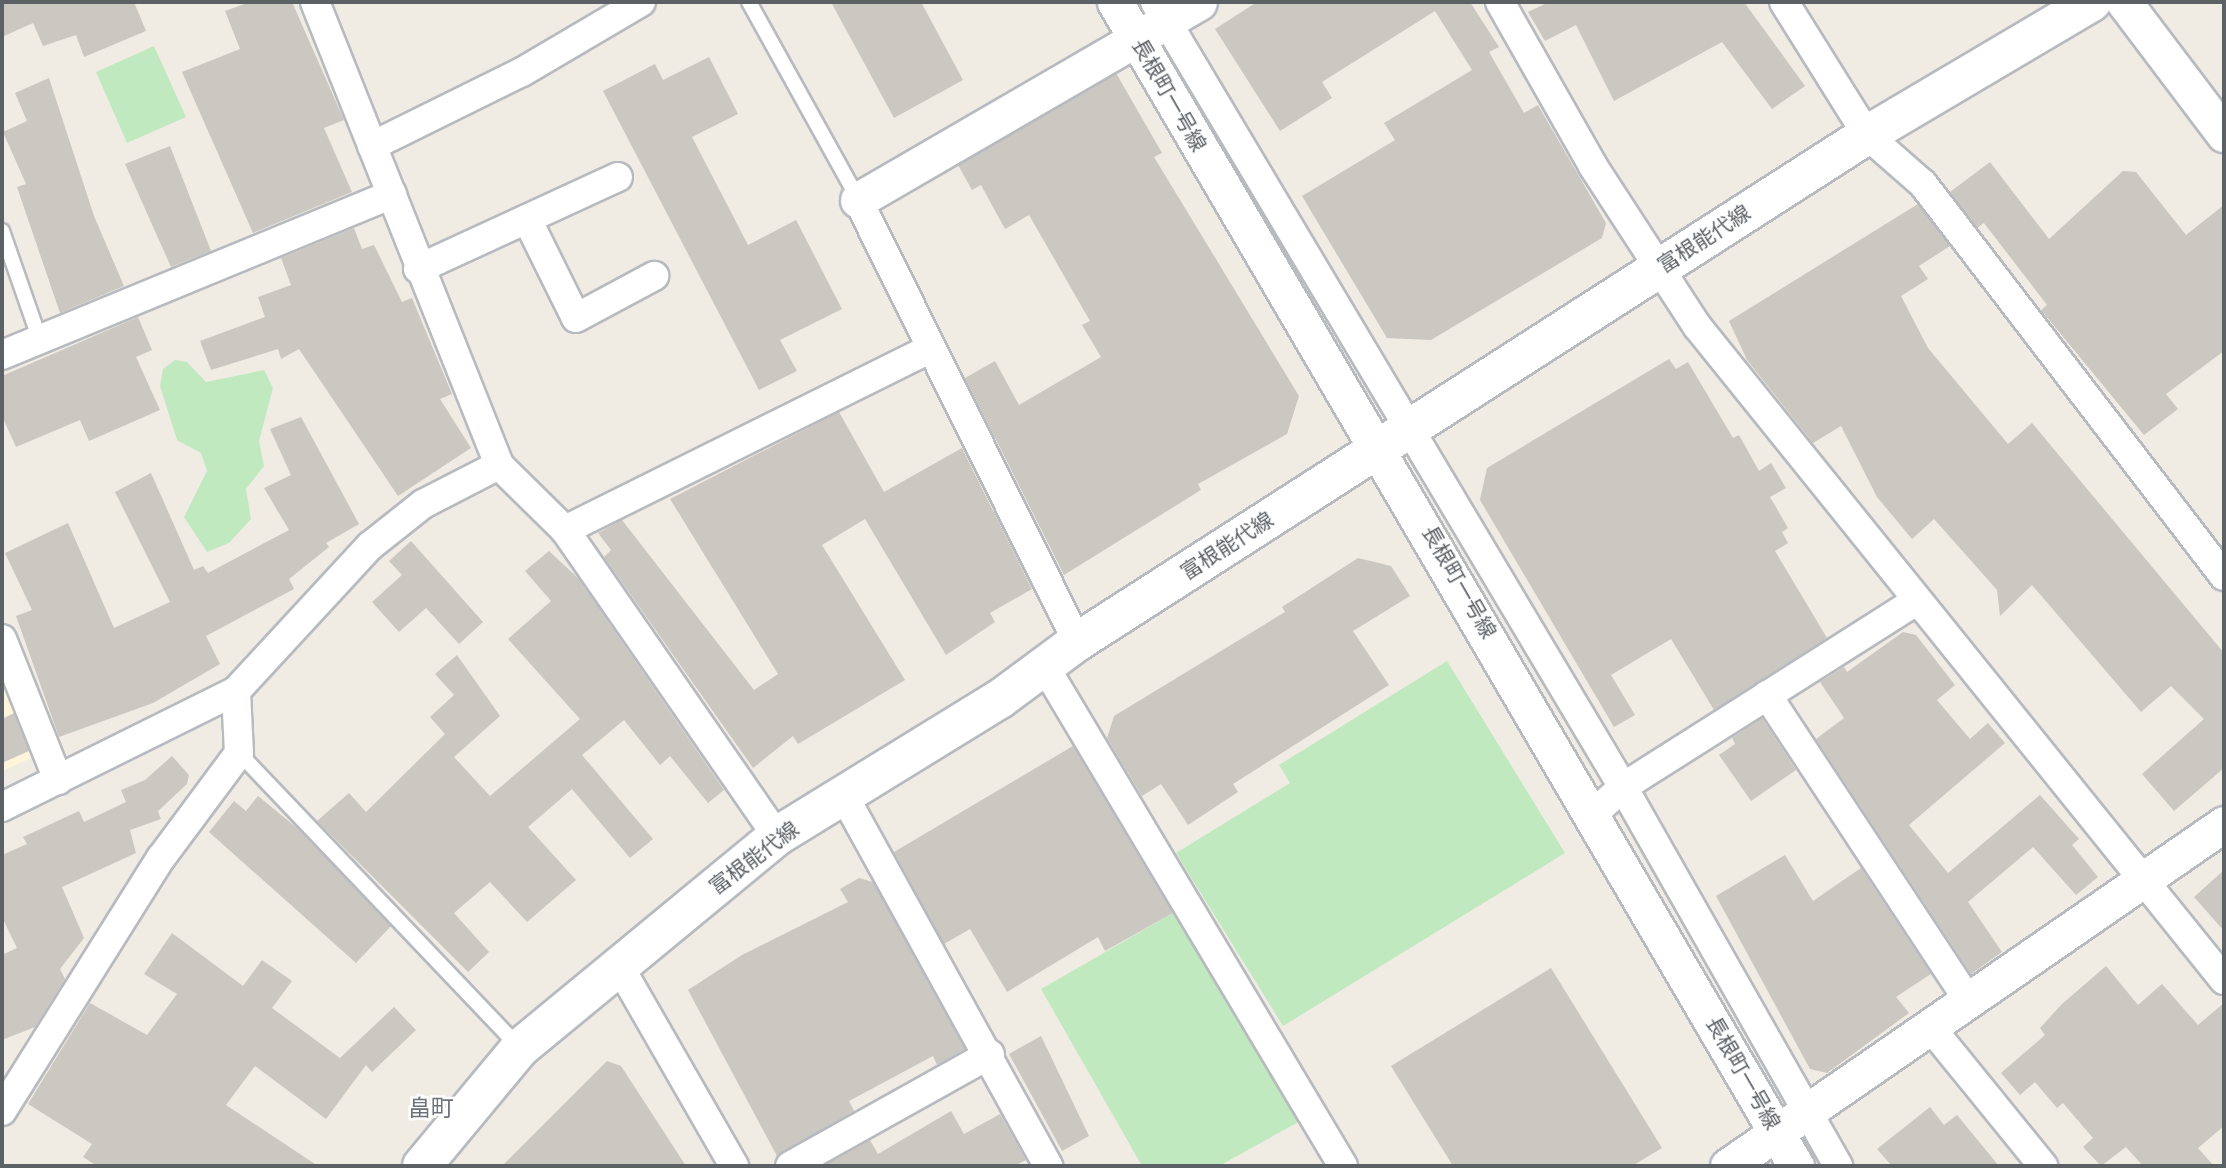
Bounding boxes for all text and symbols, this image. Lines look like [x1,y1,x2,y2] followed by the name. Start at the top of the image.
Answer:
[1127,34,1211,156] street label: 長根町一号線
[1653,200,1755,278] street label: 富根能代線
[1176,507,1278,585] street label: 富根能代線
[1417,521,1501,643] street label: 長根町一号線
[704,816,804,900] street label: 富根能代線
[1701,1012,1785,1134] street label: 長根町一号線
[408,1094,454,1122] district label: 畠町

